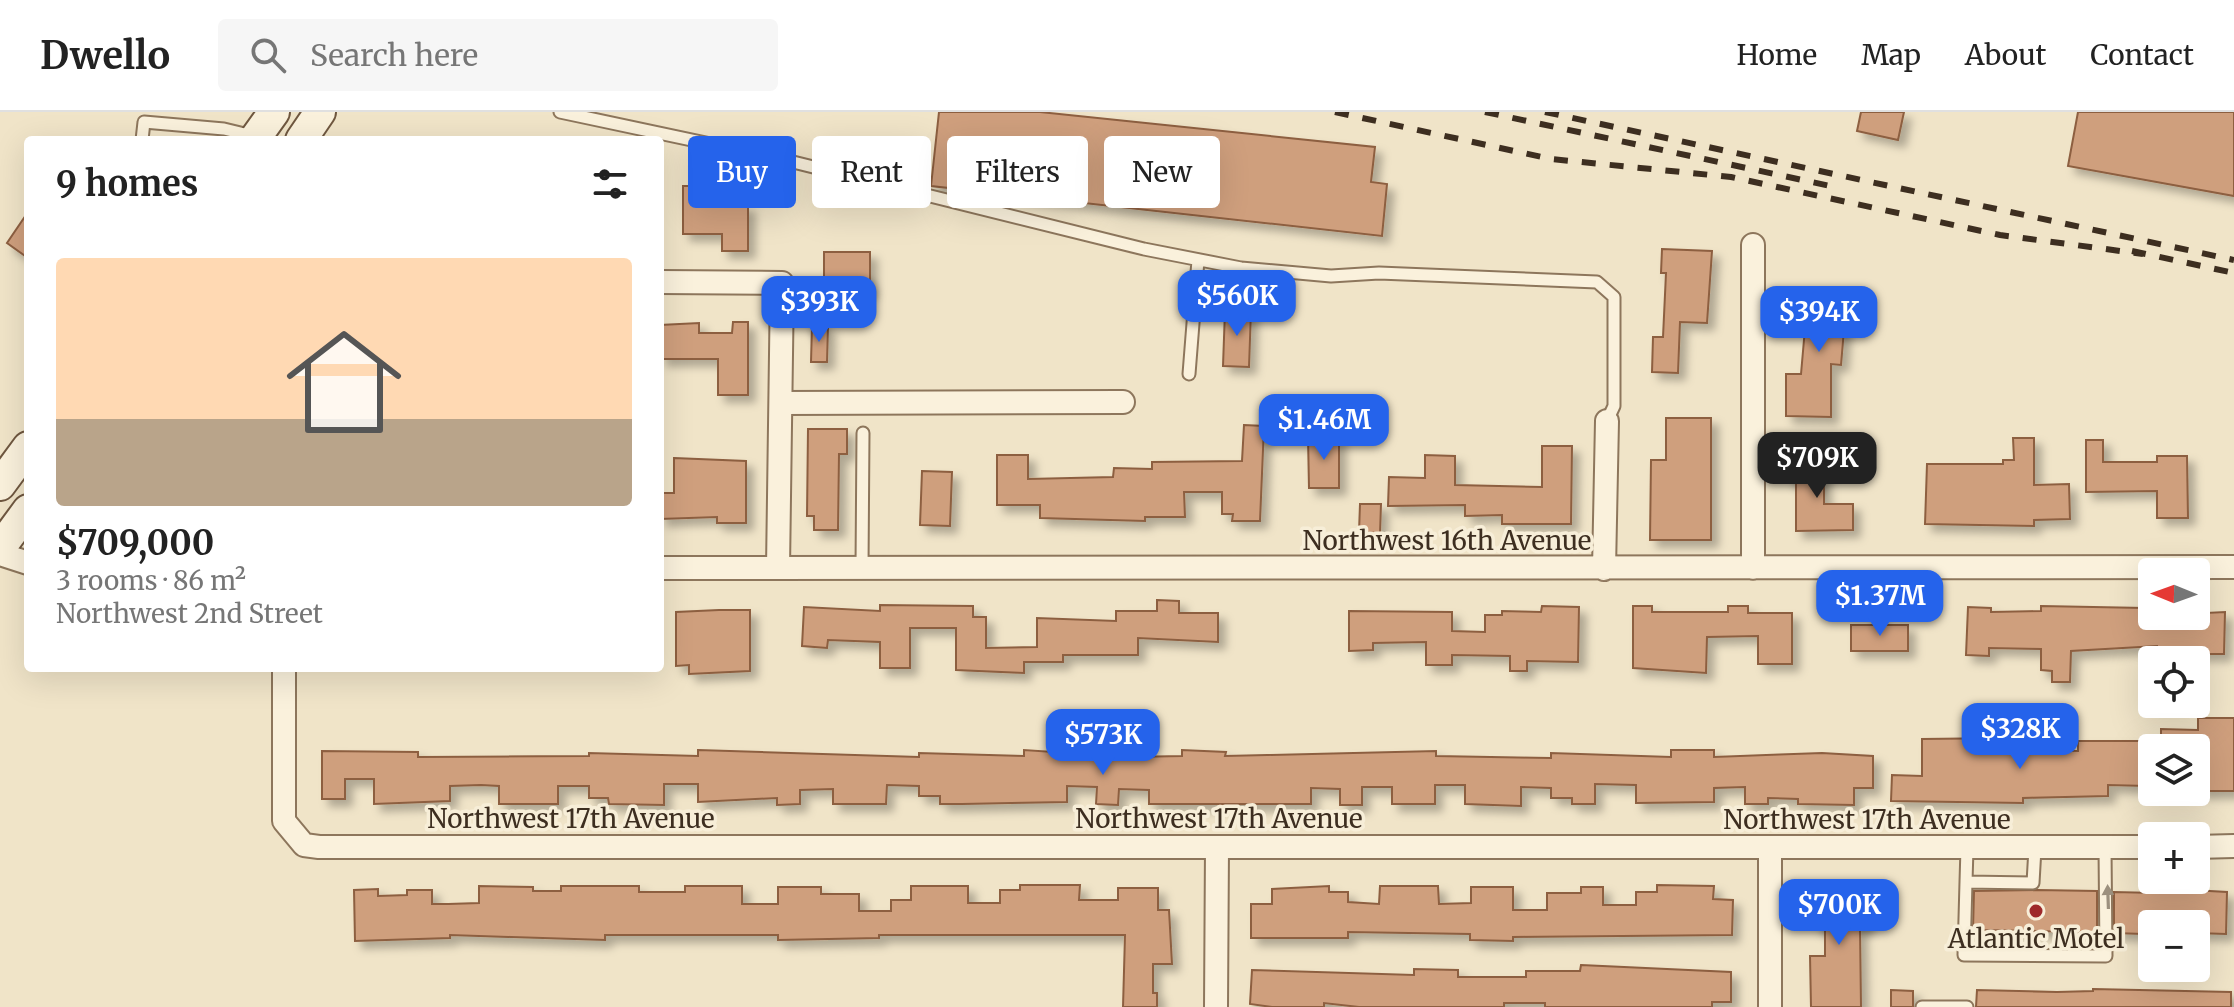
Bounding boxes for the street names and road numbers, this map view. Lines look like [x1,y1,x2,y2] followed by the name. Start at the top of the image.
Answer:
[1303,524,1591,557] street label: Northwest 16th Avenue
[427,802,715,835] street label: Northwest 17th Avenue
[1075,802,1363,835] street label: Northwest 17th Avenue
[1723,803,2011,836] street label: Northwest 17th Avenue

